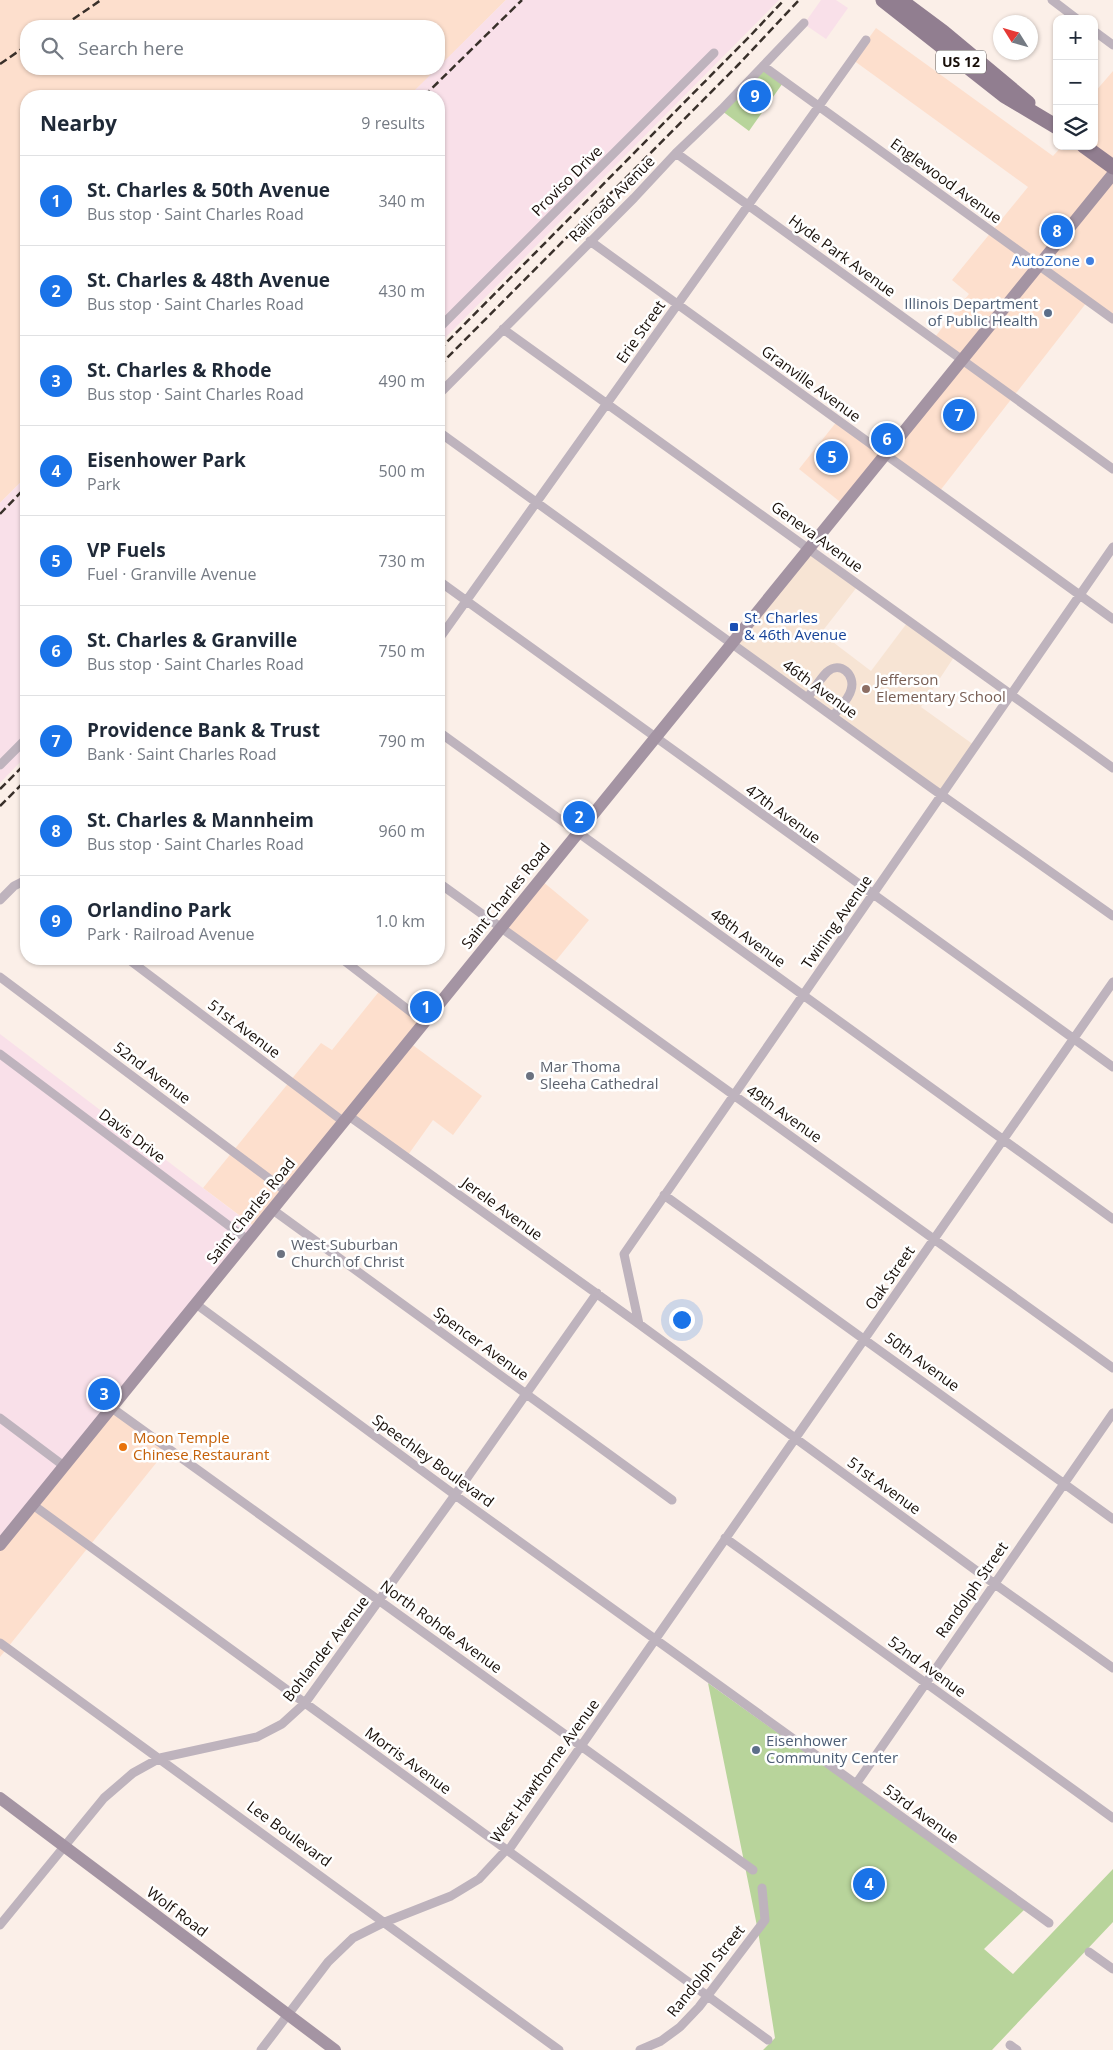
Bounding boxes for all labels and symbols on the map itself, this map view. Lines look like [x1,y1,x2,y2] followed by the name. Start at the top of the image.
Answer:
[993,15,1038,60] north arrow
[936,51,986,74] road number: US 12
[739,77,771,115] pin: 9
[887,133,1006,227] street label: Englewood Avenue
[527,141,606,220] street label: Proviso Drive
[564,151,659,246] street label: Railroad Avenue
[785,210,900,301] street label: Hyde Park Avenue
[1041,212,1073,250] pin: 8
[1012,250,1080,270] place label: AutoZone
[1084,255,1096,267] marker: AutoZone
[904,293,1038,330] place label: Illinois Department of Public Health
[611,296,669,367] street label: Erie Street
[1042,307,1054,319] marker: Illinois Department of Public Health
[758,340,865,426] street label: Granville Avenue
[943,396,975,434] pin: 7
[871,420,903,458] pin: 6
[816,438,848,476] pin: 5
[768,496,868,576] street label: Geneva Avenue
[744,607,847,644] place label: St. Charles & 46th Avenue
[728,621,740,633] marker: St. Charles & 46th Avenue
[779,654,862,722] street label: 46th Avenue
[874,669,1006,706] place label: Jefferson Elementary School
[860,683,872,695] marker: Jefferson Elementary School
[742,779,825,847] street label: 47th Avenue
[563,798,595,836] pin: 2
[456,838,554,953] street label: Saint Charles Road
[796,871,876,972] street label: Twining Avenue
[707,903,790,971] street label: 48th Avenue
[410,988,442,1026] pin: 1
[204,994,285,1062] street label: 51st Avenue
[110,1037,195,1108] street label: 52nd Avenue
[540,1056,658,1093] place label: Mar Thoma Sleeha Cathedral
[524,1070,536,1082] marker: Mar Thoma Sleeha Cathedral
[743,1080,826,1147] street label: 49th Avenue
[95,1104,170,1167] street label: Davis Drive
[201,1153,299,1268] street label: Saint Charles Road
[457,1171,547,1244] street label: Jerele Avenue
[291,1234,404,1271] place label: West Suburban Church of Christ
[860,1242,919,1313] street label: Oak Street
[275,1248,287,1260] marker: West Suburban Church of Christ
[430,1302,533,1384] street label: Spencer Avenue
[669,1307,695,1333] your location
[881,1327,964,1395] street label: 50th Avenue
[88,1375,120,1413] pin: 3
[369,1409,498,1511] street label: Speechley Boulevard
[133,1427,269,1464] place label: Moon Temple Chinese Restaurant
[117,1441,129,1453] marker: Moon Temple Chinese Restaurant
[844,1452,925,1518] street label: 51st Avenue
[931,1537,1012,1641] street label: Randolph Street
[377,1575,507,1677] street label: North Rohde Avenue
[278,1591,373,1705] street label: Bohlander Avenue
[885,1631,971,1701] street label: 52nd Avenue
[485,1695,603,1846] street label: West Hawthorne Avenue
[362,1722,456,1798] street label: Morris Avenue
[766,1730,898,1767] place label: Eisenhower Community Center
[750,1744,762,1756] marker: Eisenhower Community Center
[880,1779,963,1847] street label: 53rd Avenue
[243,1796,336,1871] street label: Lee Boulevard
[853,1865,885,1903] pin: 4
[143,1882,212,1941] street label: Wolf Road
[662,1920,749,2021] street label: Randolph Street

